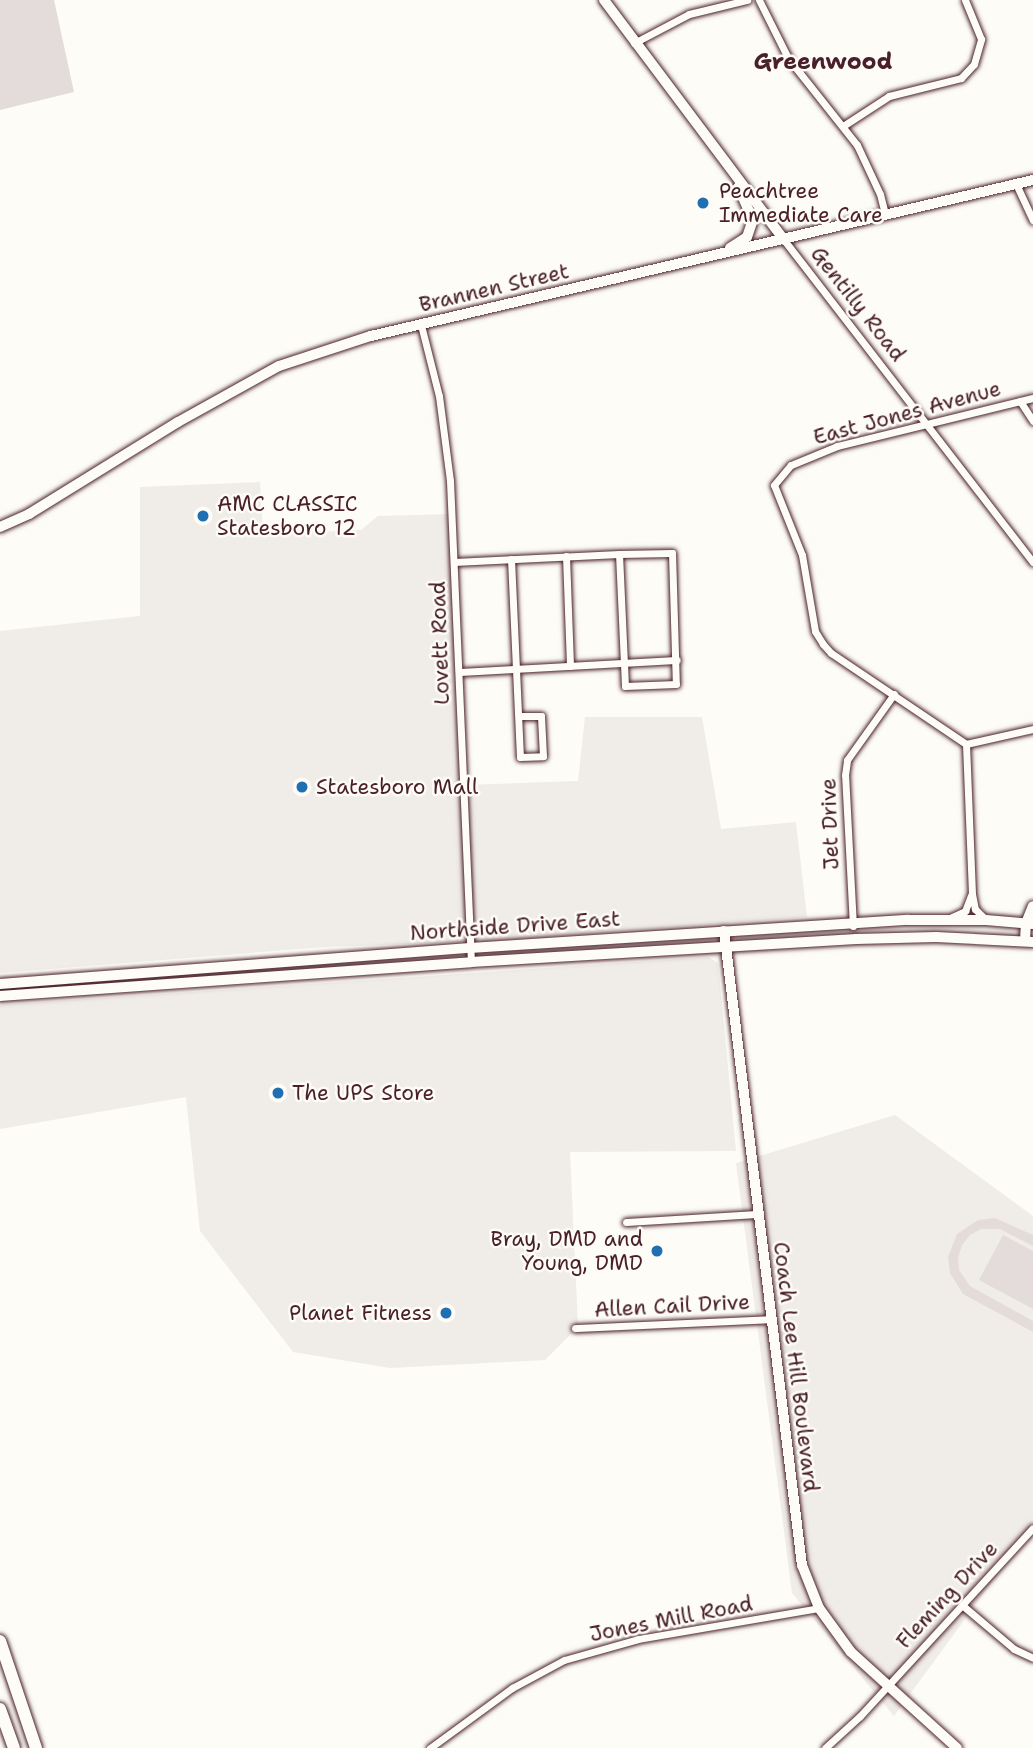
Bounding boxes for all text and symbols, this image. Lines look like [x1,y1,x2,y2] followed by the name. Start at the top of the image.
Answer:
[753,47,893,75] district label: Greenwood
[719,178,883,228] place label: Peachtree Immediate Care
[693,193,713,213] marker: Peachtree Immediate Care
[805,242,911,366] street label: Gentilly Road
[417,259,571,317] street label: Brannen Street
[810,376,1004,450] street label: East Jones Avenue
[217,491,358,541] place label: AMC CLASSIC Statesboro 12
[195,508,211,524] marker: AMC CLASSIC Statesboro 12
[425,581,455,705] street label: Lovett Road
[316,774,478,800] place label: Statesboro Mall
[816,778,844,870] street label: Jet Drive
[294,779,310,795] marker: Statesboro Mall
[409,906,621,946] street label: Northside Drive East
[292,1080,434,1106] place label: The UPS Store
[270,1085,286,1101] marker: The UPS Store
[491,1226,643,1276] place label: Bray, DMD and Young, DMD
[768,1240,824,1494] street label: Coach Lee Hill Boulevard
[649,1243,665,1259] marker: Bray, DMD and Young, DMD
[594,1289,750,1323] street label: Allen Cail Drive
[289,1300,432,1326] place label: Planet Fitness
[438,1305,454,1321] marker: Planet Fitness
[891,1536,1003,1654] street label: Fleming Drive
[587,1591,755,1647] street label: Jones Mill Road

